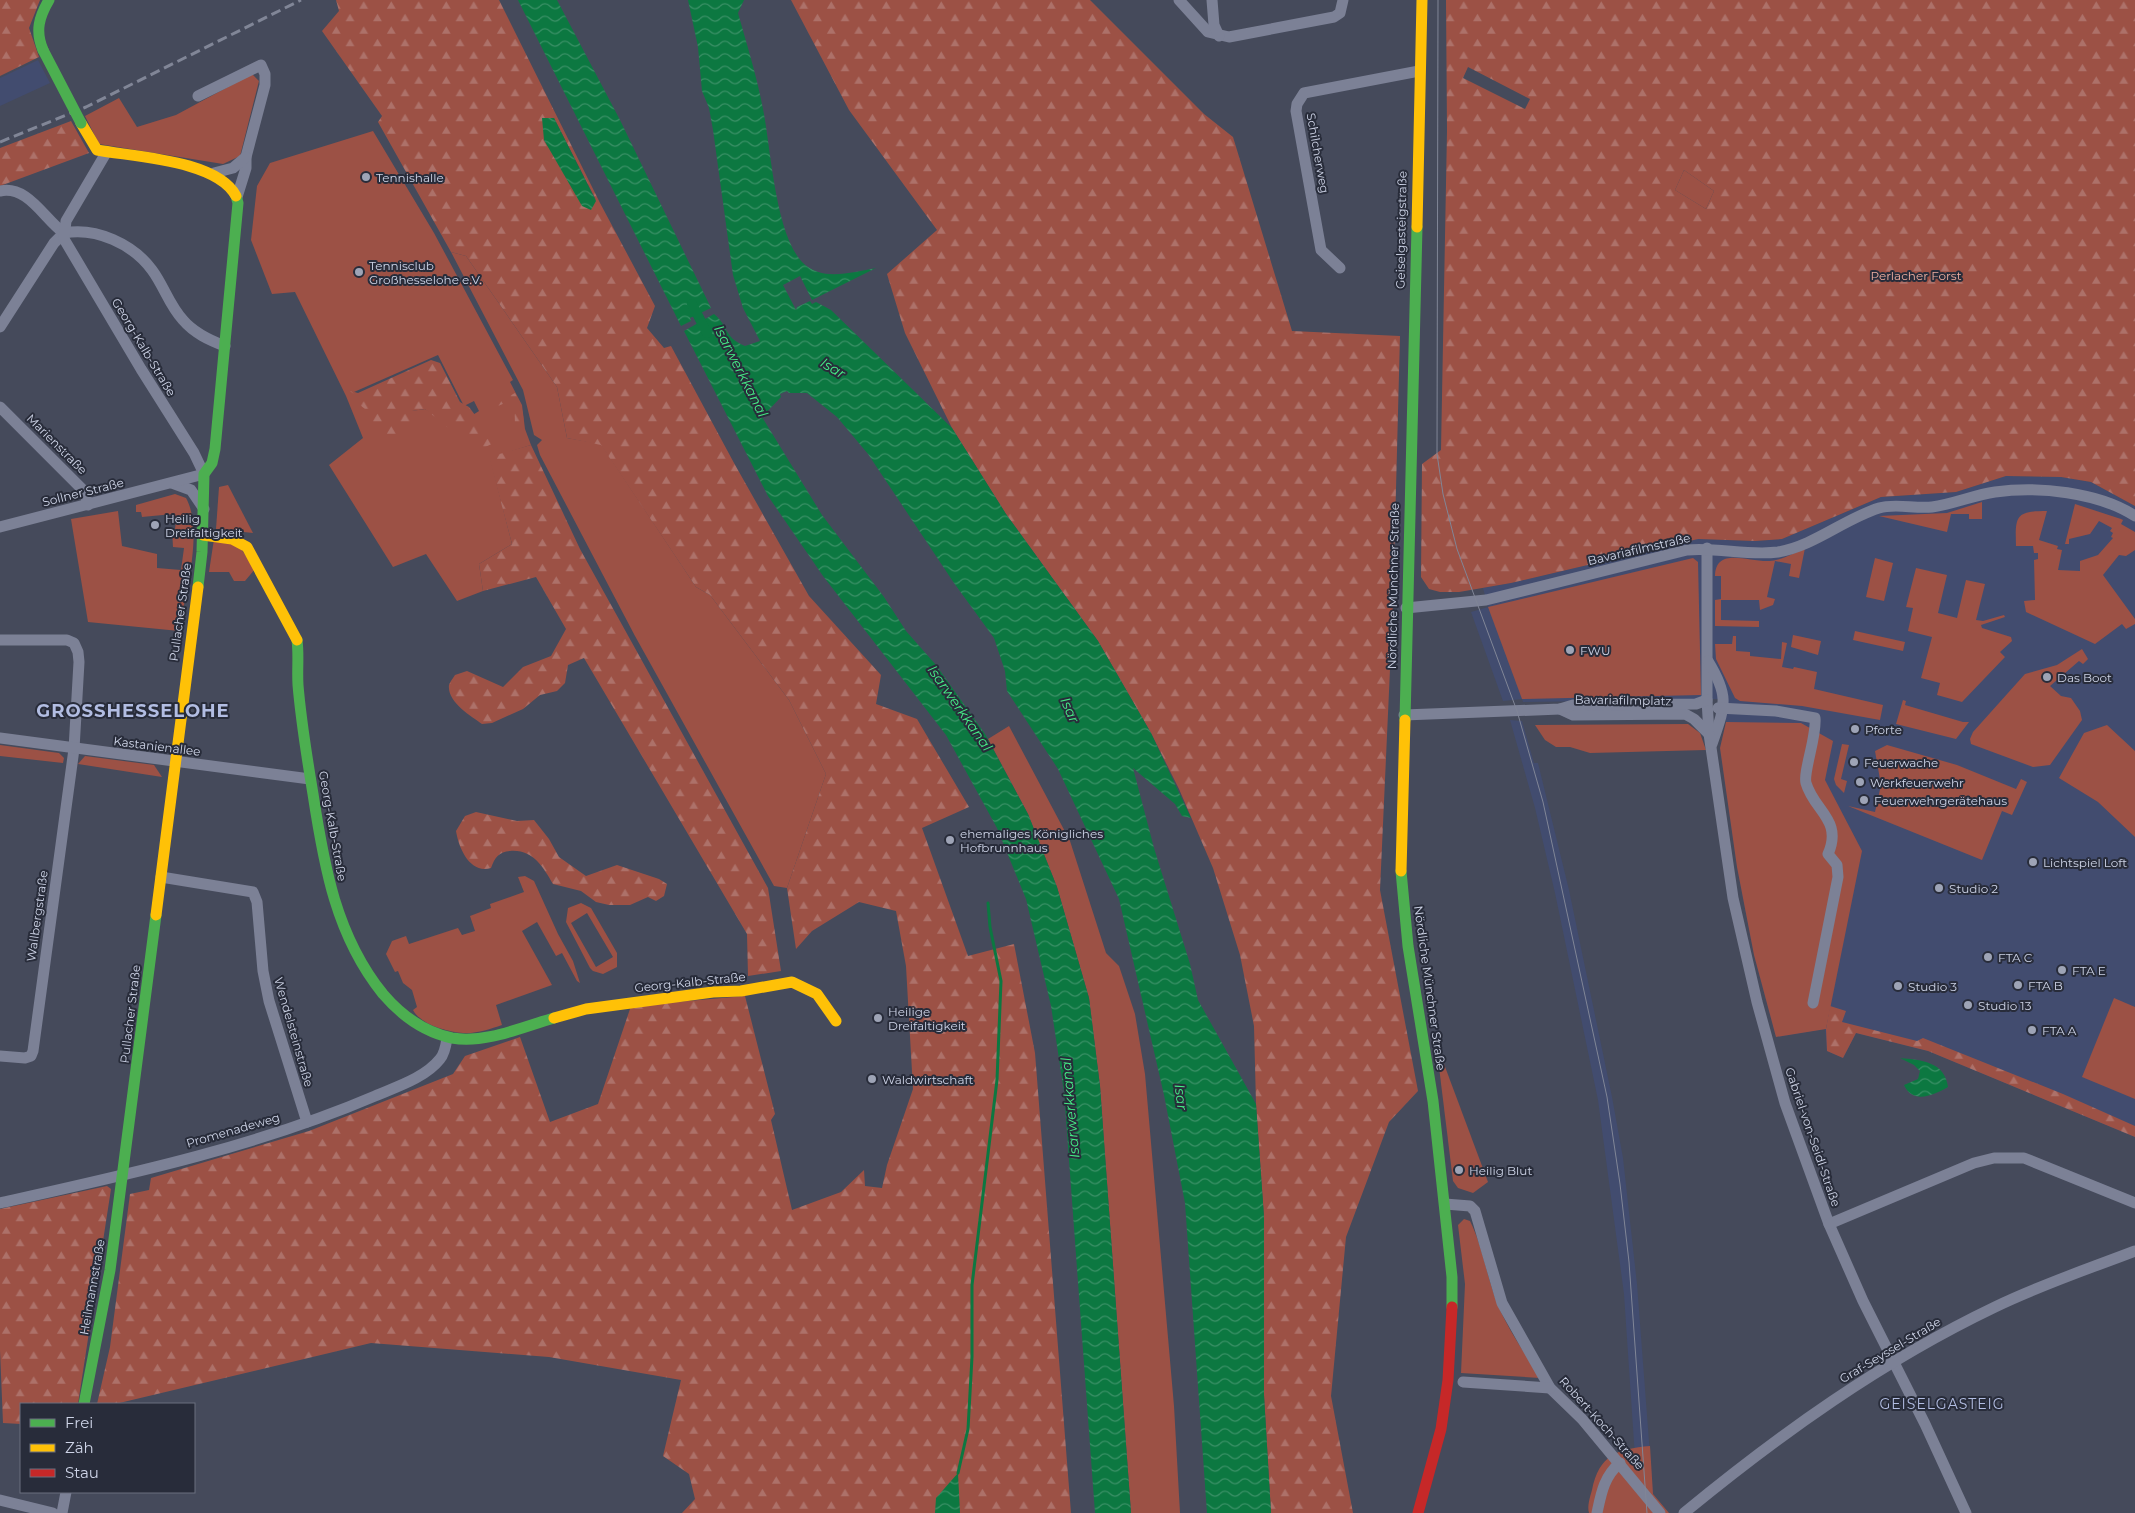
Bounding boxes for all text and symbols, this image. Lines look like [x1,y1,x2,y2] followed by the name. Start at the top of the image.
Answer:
[1304,112,1332,194] street label: Schilcherweg
[376,170,444,185] place label: Tennishalle
[360,171,372,183] marker: Tennishalle
[1392,171,1410,289] street label: Geiselgasteigstraße
[369,258,482,287] place label: Tennisclub Großhesselohe e.V.
[353,266,365,278] marker: Tennisclub Großhesselohe e.V.
[1870,268,1962,283] park label: Perlacher Forst
[109,295,179,399] street label: Georg-Kalb-Straße
[710,322,772,420] water label: Isarwerkkanal
[817,354,849,383] water label: Isar
[24,411,90,477] street label: Marienstraße
[41,475,125,509] street label: Sollner Straße
[1384,503,1402,669] street label: Nördliche Münchner Straße
[165,511,243,540] place label: Heilig Dreifaltigkeit
[149,519,161,531] marker: Heilig Dreifaltigkeit
[1586,530,1692,568] street label: Bavariafilmstraße
[166,562,194,662] street label: Pullacher Straße
[1580,643,1610,658] place label: FWU
[1564,644,1576,656] marker: FWU
[924,661,996,755] water label: Isarwerkkanal
[2057,670,2112,685] place label: Das Boot
[2041,671,2053,683] marker: Das Boot
[1574,692,1672,708] street label: Bavariafilmplatz
[1056,694,1084,726] water label: Isar
[36,700,230,722] district label: GROSSHESSELOHE
[1865,722,1902,737] place label: Pforte
[1849,723,1861,735] marker: Pforte
[113,733,201,759] street label: Kastanienallee
[1864,755,1938,770] place label: Feuerwache
[1848,756,1860,768] marker: Feuerwache
[316,770,350,882] street label: Georg-Kalb-Straße
[1870,775,1964,790] place label: Werkfeuerwehr
[1854,776,1866,788] marker: Werkfeuerwehr
[1874,793,2007,808] place label: Feuerwehrgerätehaus
[1858,794,1870,806] marker: Feuerwehrgerätehaus
[960,826,1103,855] place label: ehemaliges Königliches Hofbrunnhaus
[944,834,956,846] marker: ehemaliges Königliches Hofbrunnhaus
[2043,855,2127,870] place label: Lichtspiel Loft
[2027,856,2039,868] marker: Lichtspiel Loft
[23,869,51,963] street label: Wallbergstraße
[1949,881,1998,896] place label: Studio 2
[1933,882,1945,894] marker: Studio 2
[1411,905,1449,1071] street label: Nördliche Münchner Straße
[1998,950,2033,965] place label: FTA C
[1982,951,1994,963] marker: FTA C
[2072,963,2106,978] place label: FTA E
[117,964,143,1064] street label: Pullacher Straße
[2056,964,2068,976] marker: FTA E
[634,969,746,995] street label: Georg-Kalb-Straße
[271,976,317,1088] street label: Wendelsteinstraße
[2028,978,2063,993] place label: FTA B
[1908,979,1957,994] place label: Studio 3
[2012,979,2024,991] marker: FTA B
[1892,980,1904,992] marker: Studio 3
[1978,998,2032,1013] place label: Studio 13
[1962,999,1974,1011] marker: Studio 13
[888,1004,966,1033] place label: Heilige Dreifaltigkeit
[872,1012,884,1024] marker: Heilige Dreifaltigkeit
[2042,1023,2077,1038] place label: FTA A
[2026,1024,2038,1036] marker: FTA A
[1057,1057,1083,1159] water label: Isarwerkkanal
[1782,1065,1844,1209] street label: Gabriel-von-Seidl-Straße
[882,1072,974,1087] place label: Waldwirtschaft
[866,1073,878,1085] marker: Waldwirtschaft
[1170,1083,1192,1111] water label: Isar
[184,1109,282,1151] street label: Promenadeweg
[1469,1163,1532,1178] place label: Heilig Blut
[1453,1164,1465,1176] marker: Heilig Blut
[76,1238,108,1336] street label: Heilmannstraße
[1837,1314,1943,1386] street label: Graf-Seyssel-Straße
[1556,1373,1648,1473] street label: Robert-Koch-Straße
[1879,1395,2005,1413] district label: GEISELGASTEIG
[20,1403,195,1493] legend
[65,1413,93,1432] text: Frei
[65,1438,94,1457] text: Zäh
[65,1463,99,1482] text: Stau

